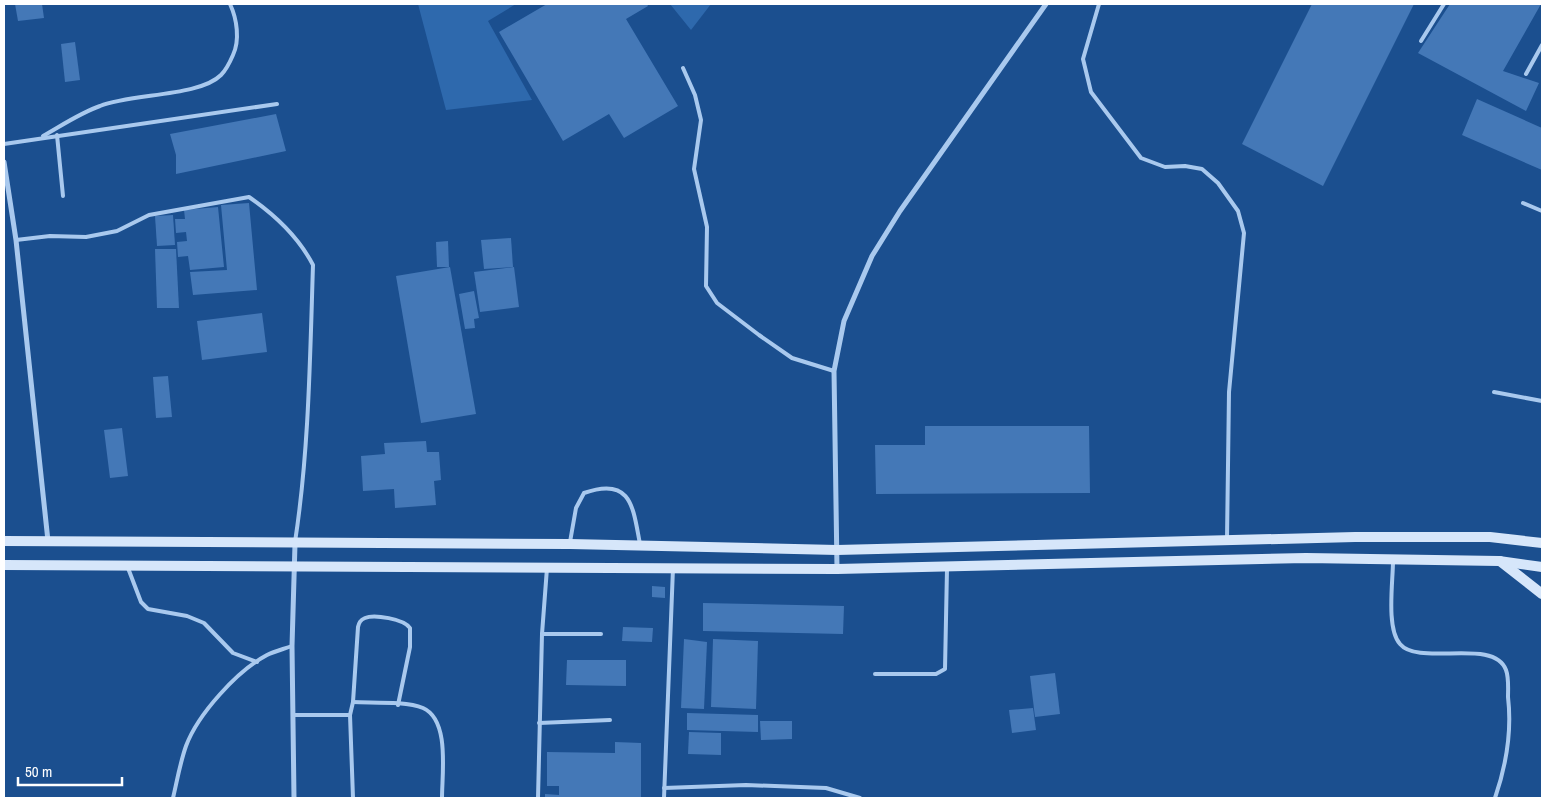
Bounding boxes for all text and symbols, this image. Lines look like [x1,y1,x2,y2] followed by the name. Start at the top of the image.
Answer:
[18,754,121,786] scale bar
[25,761,52,782] text: 50 m

